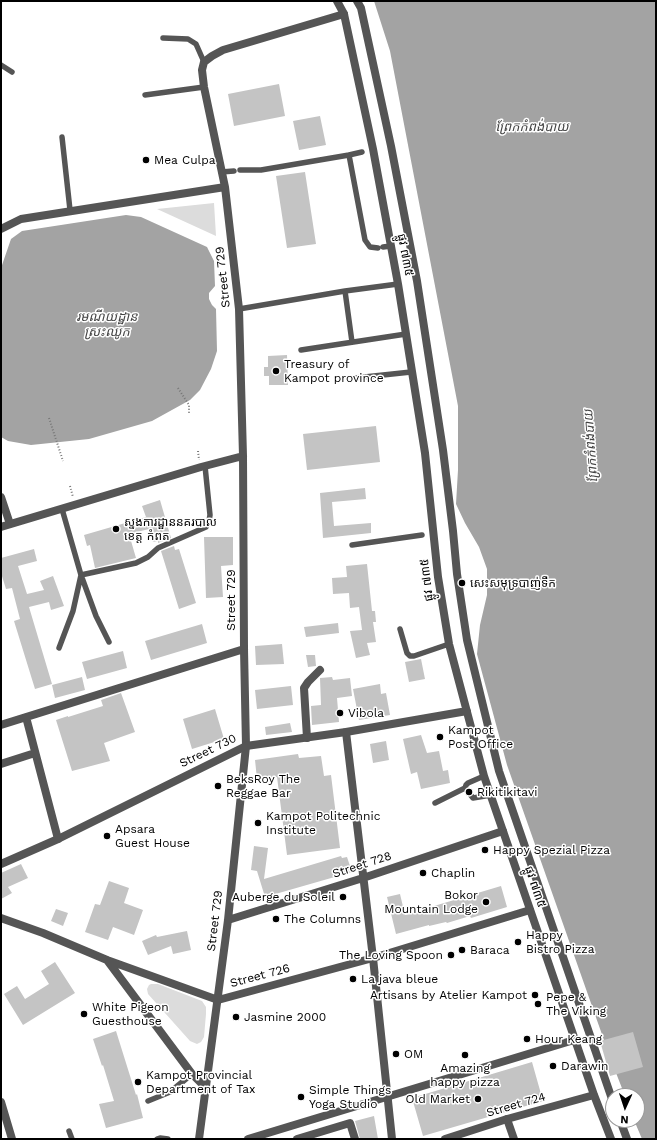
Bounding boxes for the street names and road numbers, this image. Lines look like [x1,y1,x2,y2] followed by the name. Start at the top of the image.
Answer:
[394,233,416,277] street label: ផ្លូវ ៧៣៥
[213,246,233,308] street label: Street 729
[417,558,437,602] street label: ផ្លូវ ៧៣៥
[224,569,238,631] street label: Street 729
[177,731,239,771] street label: Street 730
[331,849,393,881] street label: Street 728
[521,864,549,910] street label: ផ្លូវ ៧៣៥
[204,890,226,952] street label: Street 729
[229,961,291,991] street label: Street 726
[485,1090,547,1120] street label: Street 724

